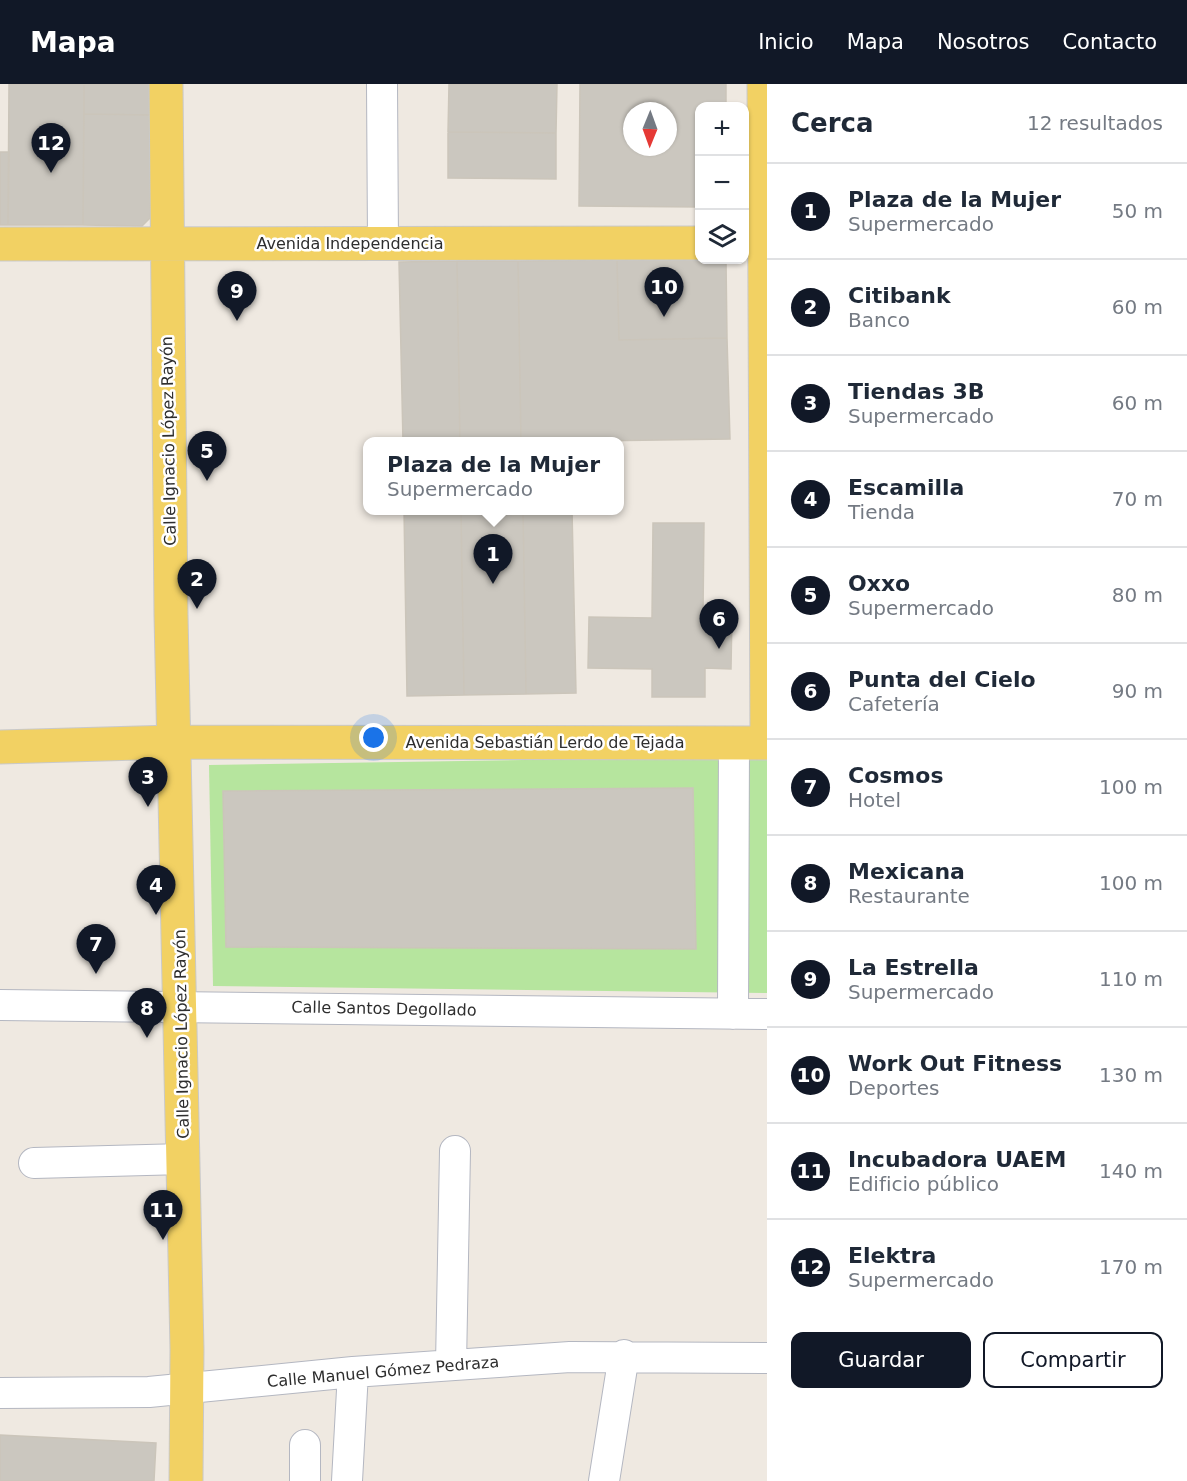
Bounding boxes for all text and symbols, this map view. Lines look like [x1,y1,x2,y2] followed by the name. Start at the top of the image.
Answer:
[30,26,116,59] text: Mapa
[758,30,814,54] text: Inicio
[847,30,904,54] text: Mapa
[937,30,1029,54] text: Nosotros
[1062,30,1157,54] text: Contacto
[623,102,677,156] north arrow
[695,102,749,264] map controls
[695,102,749,156] button: +
[791,108,874,138] text: Cerca
[1027,111,1163,135] text: 12 resultados
[32,124,70,173] pin: 12
[695,156,749,210] button: −
[848,187,1061,212] text: Plaza de la Mujer
[804,199,817,223] text: 1
[1112,199,1163,223] text: 50 m
[695,210,749,264] button: layers
[848,212,994,236] text: Supermercado
[256,234,444,253] street label: Avenida Independencia
[644,268,684,317] pin: 10
[218,272,256,321] pin: 9
[848,283,951,308] text: Citibank
[804,295,817,319] text: 2
[1112,295,1163,319] text: 60 m
[848,308,910,332] text: Banco
[157,336,180,546] street label: Calle Ignacio López Rayón
[848,379,985,404] text: Tiendas 3B
[804,391,817,415] text: 3
[1112,391,1163,415] text: 60 m
[848,404,994,428] text: Supermercado
[188,432,226,481] pin: 5
[363,437,624,515] popup
[387,452,600,477] text: Plaza de la Mujer
[848,475,964,500] text: Escamilla
[387,477,533,501] text: Supermercado
[804,487,817,511] text: 4
[1112,487,1163,511] text: 70 m
[848,500,915,524] text: Tienda
[474,534,512,584] pin: 1
[178,560,216,609] pin: 2
[848,571,910,596] text: Oxxo
[804,583,817,607] text: 5
[1112,583,1163,607] text: 80 m
[848,596,994,620] text: Supermercado
[700,600,738,649] pin: 6
[848,667,1036,692] text: Punta del Cielo
[804,679,817,703] text: 6
[1112,679,1163,703] text: 90 m
[848,692,940,716] text: Cafetería
[359,723,388,752] your location
[406,733,685,752] street label: Avenida Sebastián Lerdo de Tejada
[128,758,168,807] pin: 3
[848,763,944,788] text: Cosmos
[804,775,817,799] text: 7
[1099,775,1163,799] text: 100 m
[848,788,901,812] text: Hotel
[848,859,965,884] text: Mexicana
[136,866,176,915] pin: 4
[804,871,817,895] text: 8
[1099,871,1163,895] text: 100 m
[848,884,970,908] text: Restaurante
[76,924,116,974] pin: 7
[170,929,193,1139] street label: Calle Ignacio López Rayón
[848,955,979,980] text: La Estrella
[804,967,817,991] text: 9
[1099,967,1163,991] text: 110 m
[848,980,994,1004] text: Supermercado
[128,988,166,1038] pin: 8
[291,997,477,1020] street label: Calle Santos Degollado
[848,1051,1062,1076] text: Work Out Fitness
[797,1063,824,1087] text: 10
[1099,1063,1163,1087] text: 130 m
[848,1076,939,1100] text: Deportes
[848,1147,1067,1172] text: Incubadora UAEM
[797,1159,824,1183] text: 11
[1099,1159,1163,1183] text: 140 m
[848,1172,999,1196] text: Edificio público
[144,1190,182,1240] pin: 11
[848,1243,936,1268] text: Elektra
[797,1255,824,1279] text: 12
[1099,1255,1163,1279] text: 170 m
[848,1268,994,1292] text: Supermercado
[791,1332,971,1388] button: Guardar
[983,1332,1163,1388] button: Compartir
[266,1352,500,1391] street label: Calle Manuel Gómez Pedraza

